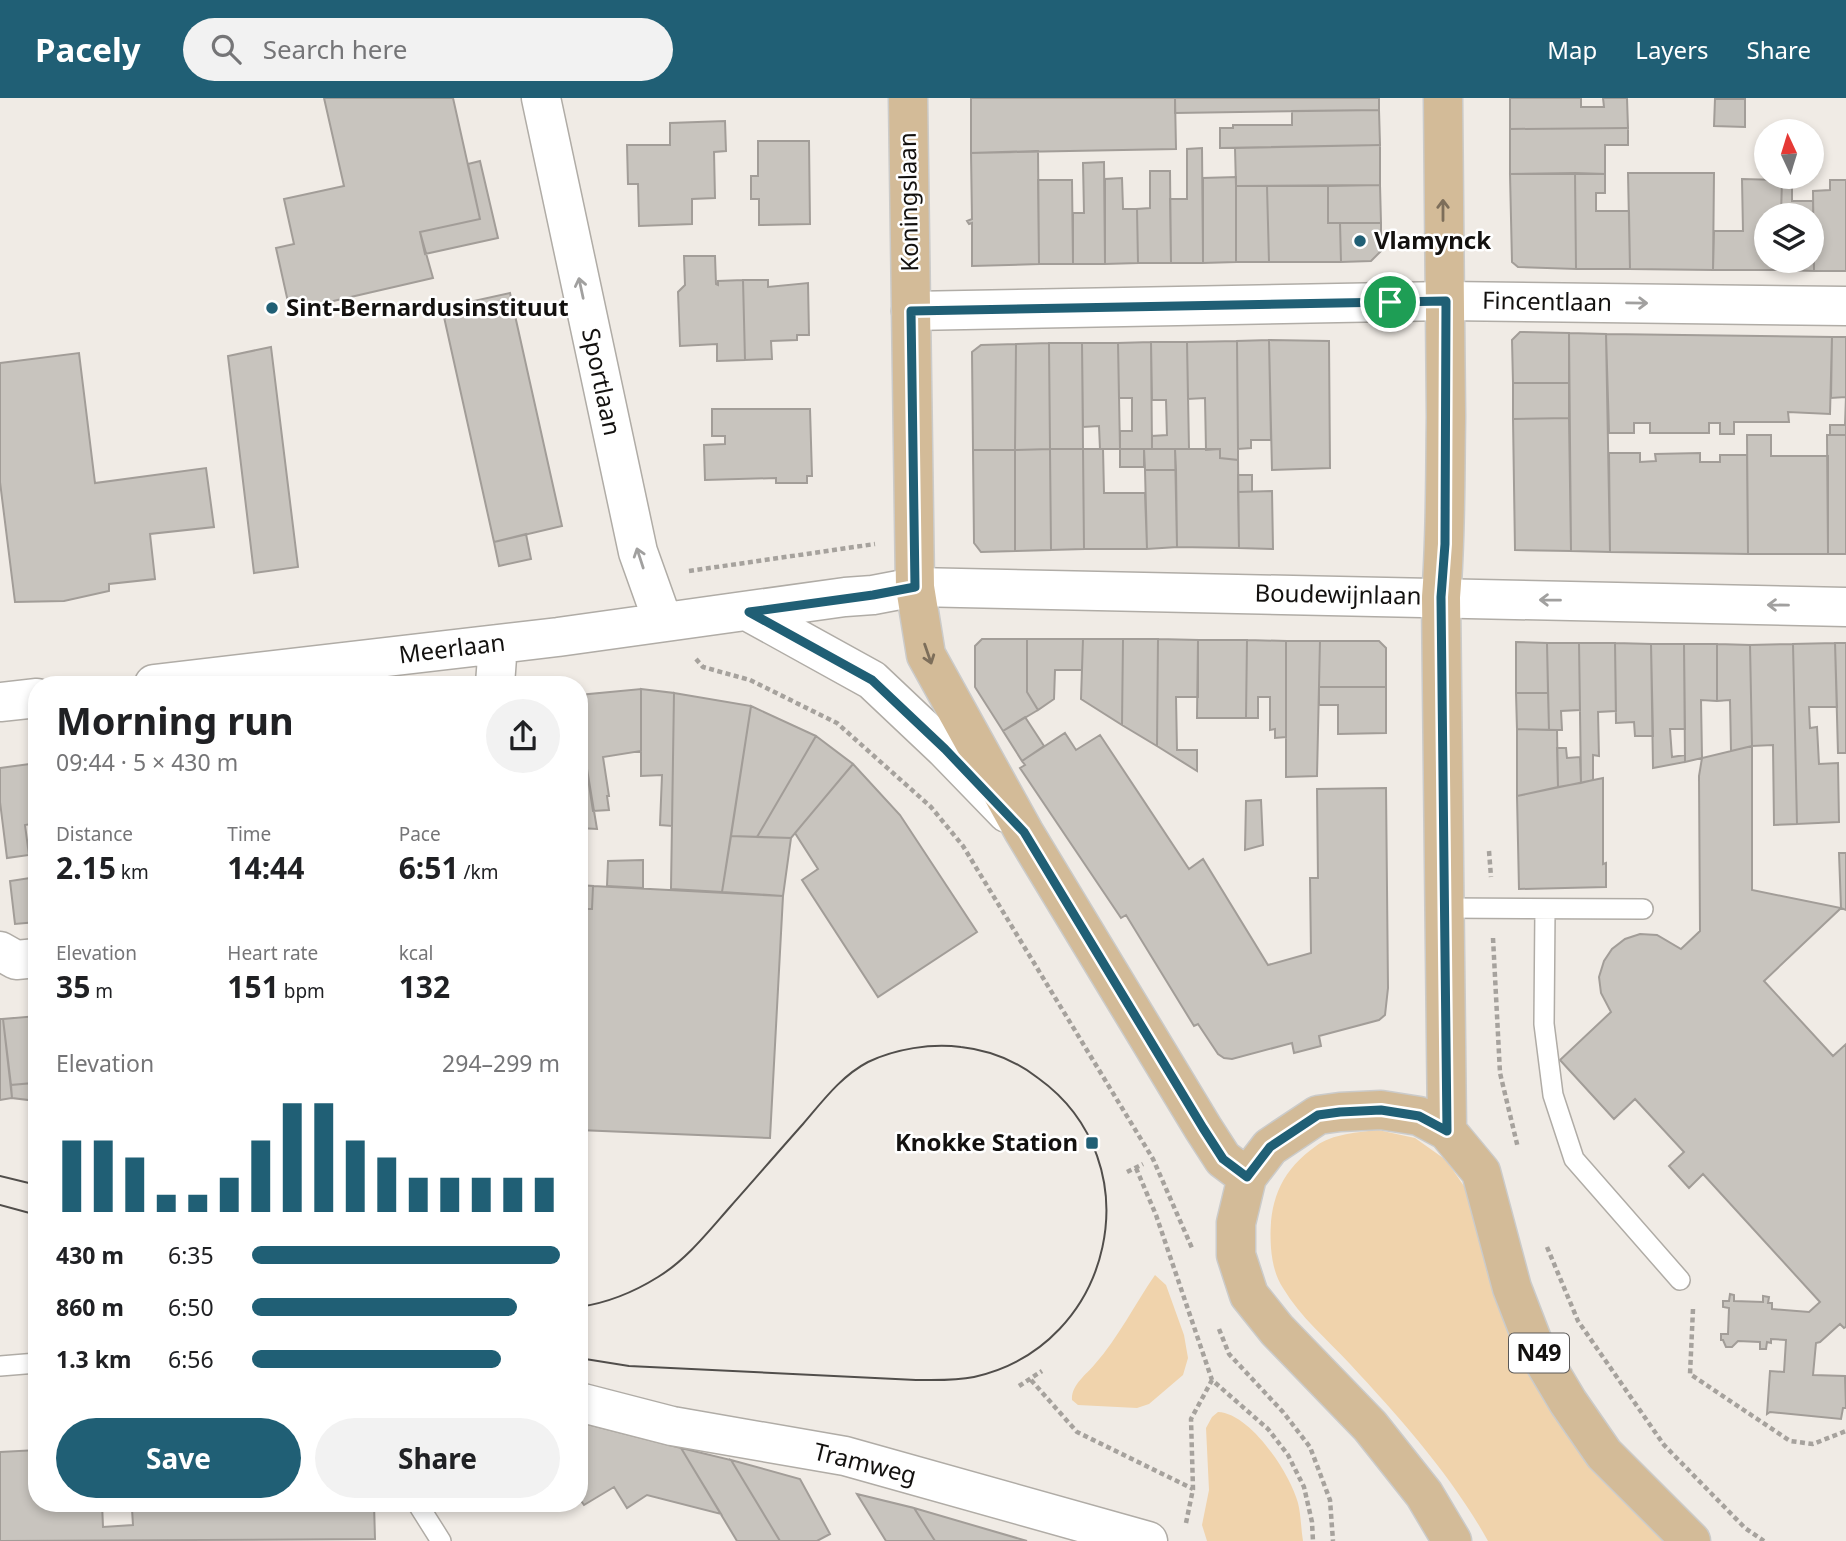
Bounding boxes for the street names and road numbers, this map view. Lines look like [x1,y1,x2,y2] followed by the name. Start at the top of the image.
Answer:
[890,132,925,272] street label: Koningslaan
[1482,283,1612,318] street label: Fincentlaan
[575,325,630,438] street label: Sportlaan
[1254,576,1422,611] street label: Boudewijnlaan
[397,625,507,670] street label: Meerlaan
[1509,1334,1569,1372] road number: N49
[811,1434,920,1491] street label: Tramweg

